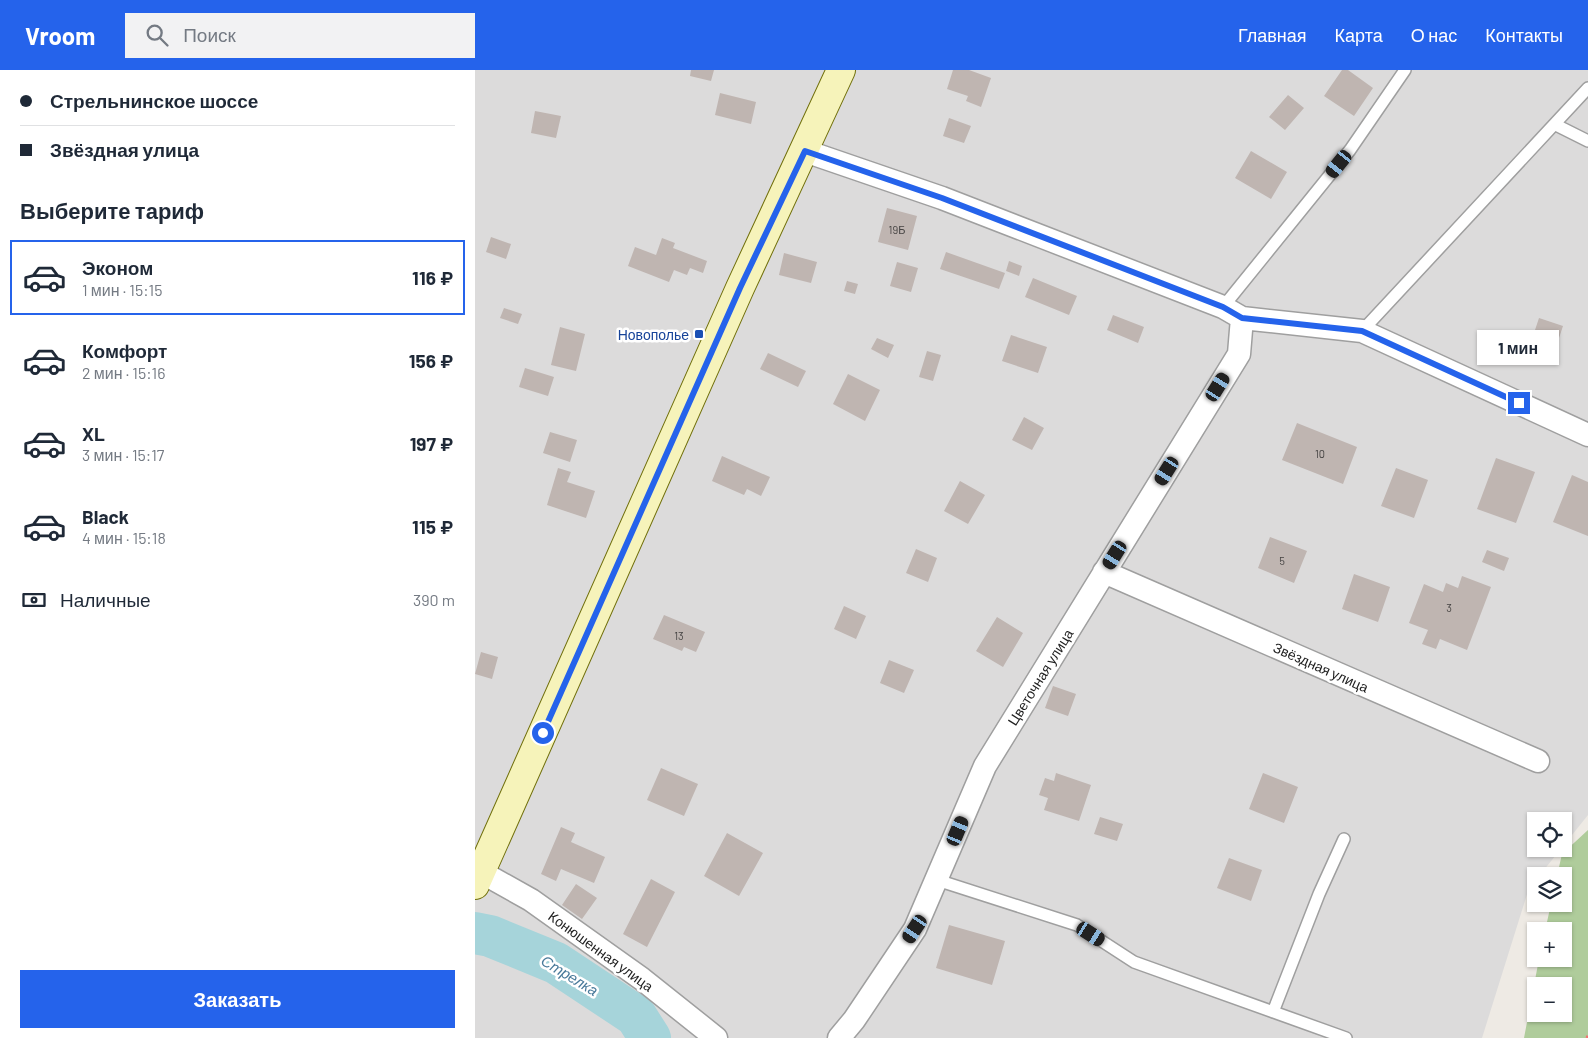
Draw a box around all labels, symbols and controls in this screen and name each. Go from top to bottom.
search box [125,13,475,58]
text: Vroom [25,21,95,50]
icon: search [143,21,171,49]
text: Поиск [183,23,236,46]
text: Главная [1238,24,1307,46]
text: Карта [1335,24,1383,46]
text: О нас [1411,24,1457,46]
text: Контакты [1485,24,1563,46]
text: Стрельнинское шоссе [50,89,258,112]
text: Звёздная улица [50,138,199,161]
car [1323,148,1354,180]
text: Выберите тариф [20,197,204,223]
house number: 19Б [889,223,905,236]
icon: car [22,255,67,300]
text: Эконом [82,256,153,279]
text: 116 ₽ [412,266,453,289]
text: 1 мин · 15:15 [82,280,162,299]
place label: Новополье [618,326,689,343]
marker: Новополье [693,328,705,340]
callout: 1 мин [1478,330,1560,366]
icon: car [22,338,67,383]
text: 1 мин [1498,338,1538,357]
text: Комфорт [82,339,167,362]
text: 156 ₽ [409,349,453,372]
text: 2 мин · 15:16 [82,363,165,382]
car [1203,370,1232,404]
route end [1508,392,1530,414]
icon: car [22,421,67,466]
text: XL [82,422,105,445]
text: 197 ₽ [410,432,453,455]
text: 3 мин · 15:17 [82,445,164,464]
house number: 10 [1315,447,1325,460]
car [1152,454,1181,488]
icon: car [22,504,67,549]
text: Black [82,505,129,528]
text: 115 ₽ [412,515,453,538]
text: 4 мин · 15:18 [82,528,166,547]
car [1100,538,1129,572]
house number: 5 [1279,554,1285,567]
icon: cash [20,586,48,614]
text: Наличные [60,588,151,611]
text: 390 m [413,590,455,609]
house number: 3 [1446,601,1452,614]
street label: Цветочная улица [1004,626,1077,728]
house number: 13 [674,629,684,642]
street label: Звёздная улица [1271,638,1371,696]
route start [532,722,554,744]
map controls [1527,812,1572,1022]
button: locate [1527,812,1572,857]
car [945,814,970,848]
button: layers [1527,867,1572,912]
street label: Конюшенная улица [545,907,657,995]
car [900,912,929,946]
car [1074,920,1107,948]
button: + [1527,922,1572,967]
water label: Стрелка [538,951,602,999]
button: Заказать [20,970,455,1028]
button: − [1527,977,1572,1022]

